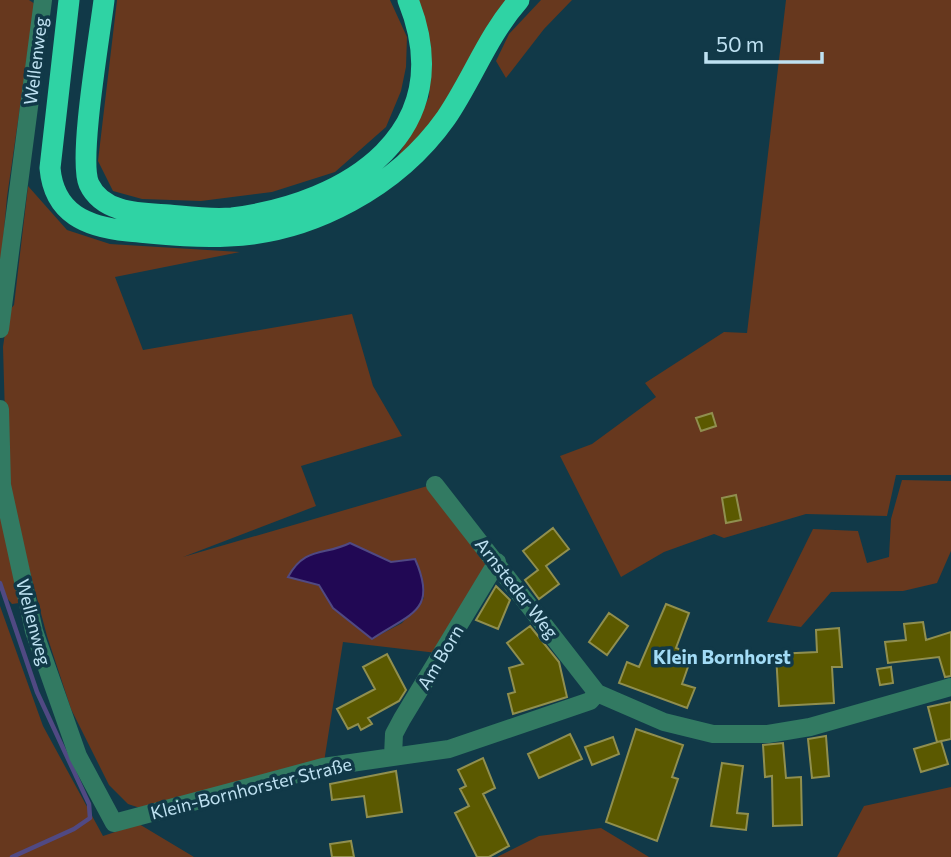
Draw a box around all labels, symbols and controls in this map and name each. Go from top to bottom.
street label: Wellenweg [19,15,51,106]
scale bar [706,21,822,65]
text: 50 m [716,31,764,56]
street label: Arnsteder Weg [471,533,563,643]
street label: Wellenweg [12,576,56,668]
street label: Am Born [412,621,468,693]
district label: Klein Bornhorst [653,645,791,668]
street label: Klein-Bornhorster Straße [148,752,354,824]

